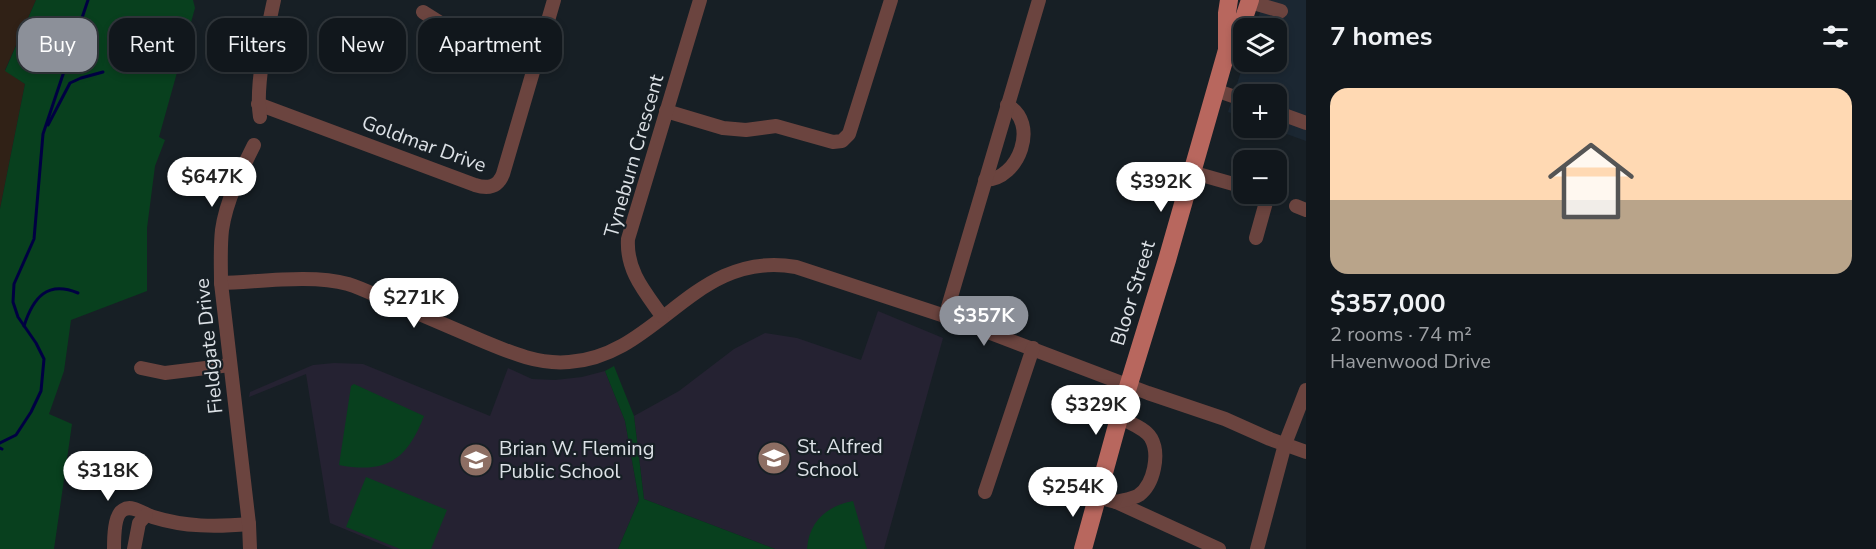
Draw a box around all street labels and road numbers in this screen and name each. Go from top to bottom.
street label: Tyneburn Crescent [598,70,670,241]
street label: Goldmar Drive [358,109,490,179]
street label: Bloor Street [1104,236,1162,349]
street label: Fieldgate Drive [188,277,230,415]

